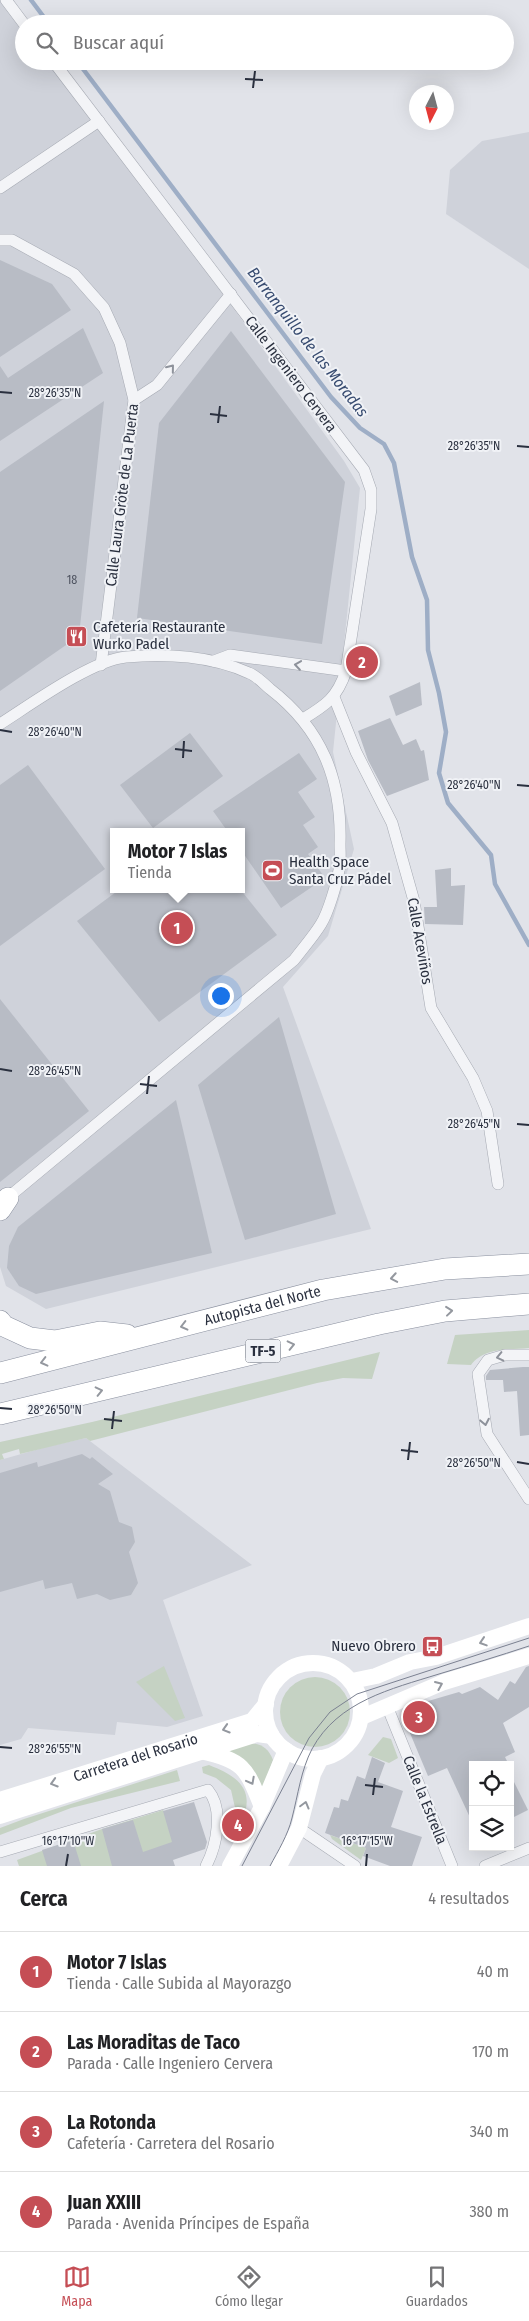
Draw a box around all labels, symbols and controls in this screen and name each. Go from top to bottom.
search box [15,15,514,70]
icon: search [33,29,61,57]
text: Buscar aquí [73,31,164,54]
north arrow [409,85,454,130]
water label: Barranquillo de las Moradas [244,263,372,421]
street label: Calle Ingeniero Cervera [241,312,341,436]
one-way arrow [165,365,173,374]
text: 28°26'35"N [29,386,81,400]
street label: Calle Laura Gröte de La Puerta [102,402,142,588]
text: 28°26'35"N [448,439,500,453]
house number: 18 [67,573,77,587]
place label: Cafetería Restaurante Wurko Padel [93,618,226,653]
restaurant icon: Cafetería Restaurante Wurko Padel [65,624,89,648]
pin: 2 [346,643,378,681]
one-way arrow [293,660,302,670]
text: 28°26'40"N [28,725,82,739]
text: 28°26'40"N [447,778,501,792]
popup [110,828,245,893]
text: Motor 7 Islas [128,840,227,863]
place label: Health Space Santa Cruz Pádel [289,853,391,888]
sports icon: Health Space Santa Cruz Pádel [261,859,285,883]
text: Tienda [128,863,172,882]
street label: Calle Aceviños [404,896,436,986]
pin: 1 [161,909,193,947]
your location [208,983,234,1009]
text: 28°26'45"N [29,1064,81,1078]
text: 28°26'45"N [448,1117,500,1131]
one-way arrow [389,1272,398,1282]
street label: Autopista del Norte [202,1282,323,1329]
one-way arrow [446,1306,454,1317]
one-way arrow [180,1320,189,1331]
road number: TF-5 [246,1340,280,1362]
one-way arrow [286,1340,295,1351]
one-way arrow [495,1351,504,1362]
one-way arrow [39,1356,48,1367]
one-way arrow [94,1386,103,1397]
text: 28°26'50"N [28,1403,82,1417]
one-way arrow [479,1418,490,1427]
text: 28°26'50"N [447,1456,501,1470]
bus stop icon: Nuevo Obrero [420,1634,444,1658]
one-way arrow [479,1636,487,1646]
place label: Nuevo Obrero [331,1637,416,1655]
one-way arrow [434,1680,443,1691]
pin: 3 [403,1698,435,1736]
one-way arrow [222,1723,231,1733]
street label: Carretera del Rosario [71,1730,200,1785]
text: 28°26'55"N [29,1742,81,1756]
street label: Calle la Estrella [399,1753,451,1847]
map controls [469,1761,514,1851]
button: locate [469,1761,514,1806]
one-way arrow [245,1776,255,1785]
one-way arrow [51,1777,59,1787]
one-way arrow [299,1801,310,1810]
pin: 4 [222,1806,254,1844]
button: layers [469,1806,514,1851]
text: 16°17'10"W [42,1834,94,1848]
text: 16°17'15"W [341,1834,393,1848]
text: Cerca [20,1886,68,1912]
text: 4 resultados [428,1889,509,1908]
text: Motor 7 Islas [67,1951,166,1974]
text: 1 [33,1962,39,1981]
text: 40 m [477,1962,509,1981]
text: Tienda · Calle Subida al Mayorazgo [67,1974,292,1993]
text: Las Moraditas de Taco [67,2031,240,2054]
text: 2 [32,2042,40,2061]
text: 170 m [472,2042,509,2061]
text: Parada · Calle Ingeniero Cervera [67,2054,273,2073]
text: La Rotonda [67,2111,156,2134]
text: 3 [32,2122,40,2141]
text: 340 m [470,2122,509,2141]
text: Cafetería · Carretera del Rosario [67,2134,275,2153]
text: Juan XXIII [67,2191,141,2214]
text: 4 [32,2202,40,2221]
text: 380 m [469,2202,509,2221]
text: Parada · Avenida Príncipes de España [67,2214,310,2233]
tab: Mapa [61,2263,92,2310]
tab: Cómo llegar [215,2263,283,2310]
tab: Guardados [406,2263,468,2310]

